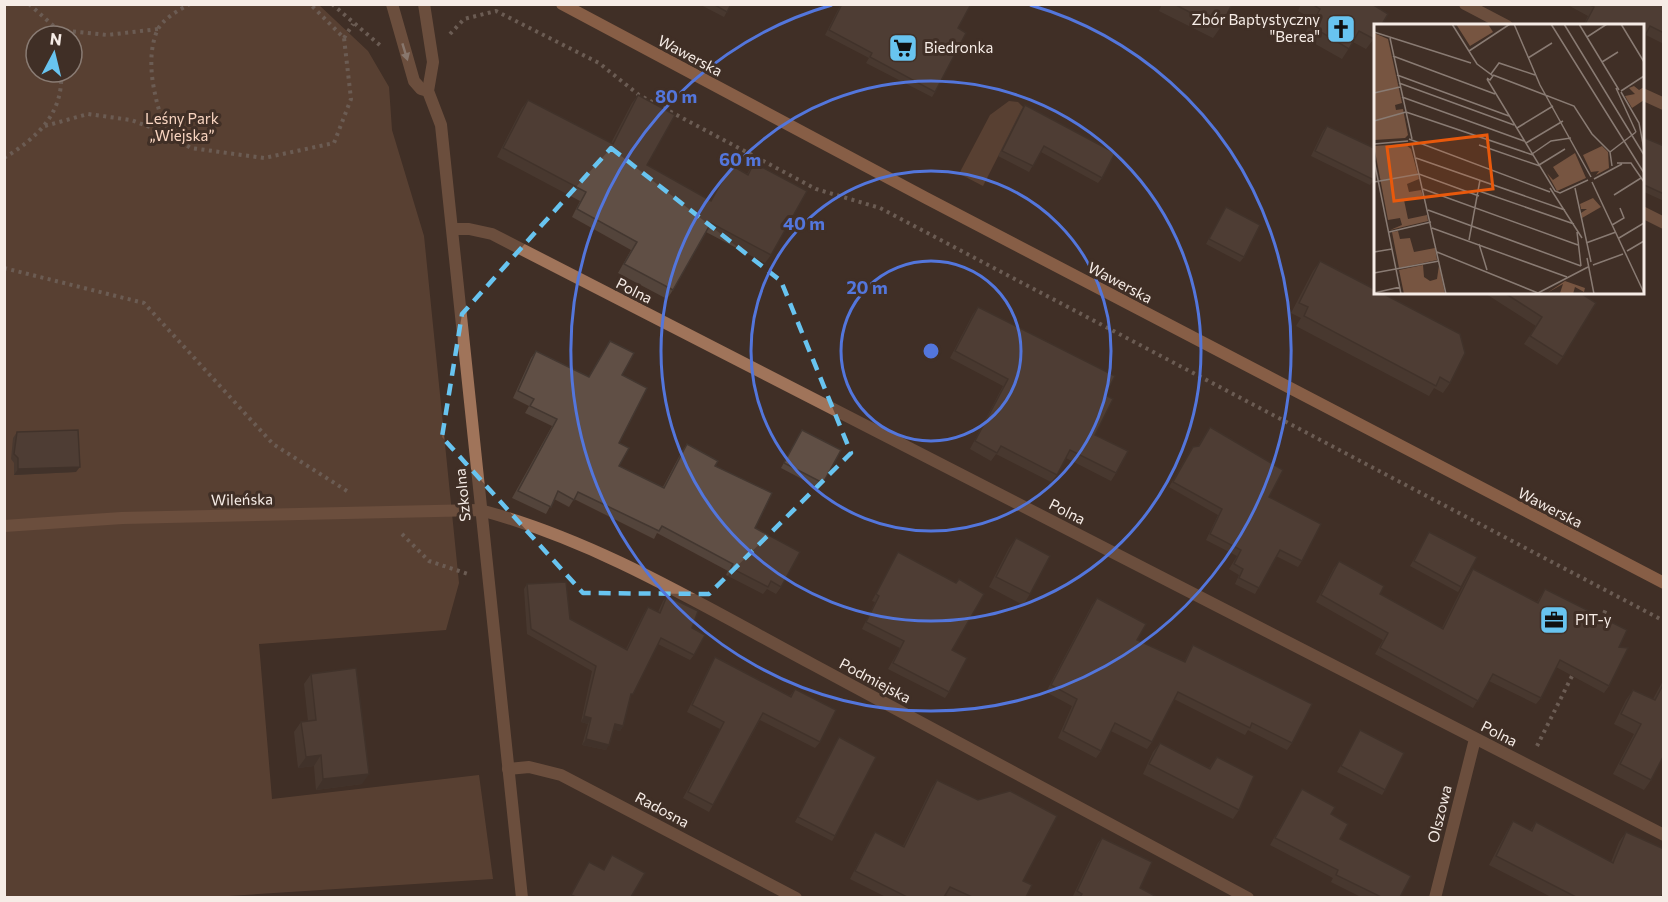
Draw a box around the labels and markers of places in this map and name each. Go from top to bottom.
place label: Zbór Baptystyczny "Berea" [1192,10,1320,45]
church icon: Zbór Baptystyczny "Berea" [1325,13,1357,45]
supermarket icon: Biedronka [887,32,919,64]
place label: Biedronka [924,38,993,56]
centre of rings [921,341,941,361]
office icon: PIT-y [1538,604,1570,636]
place label: PIT-y [1575,610,1612,628]

